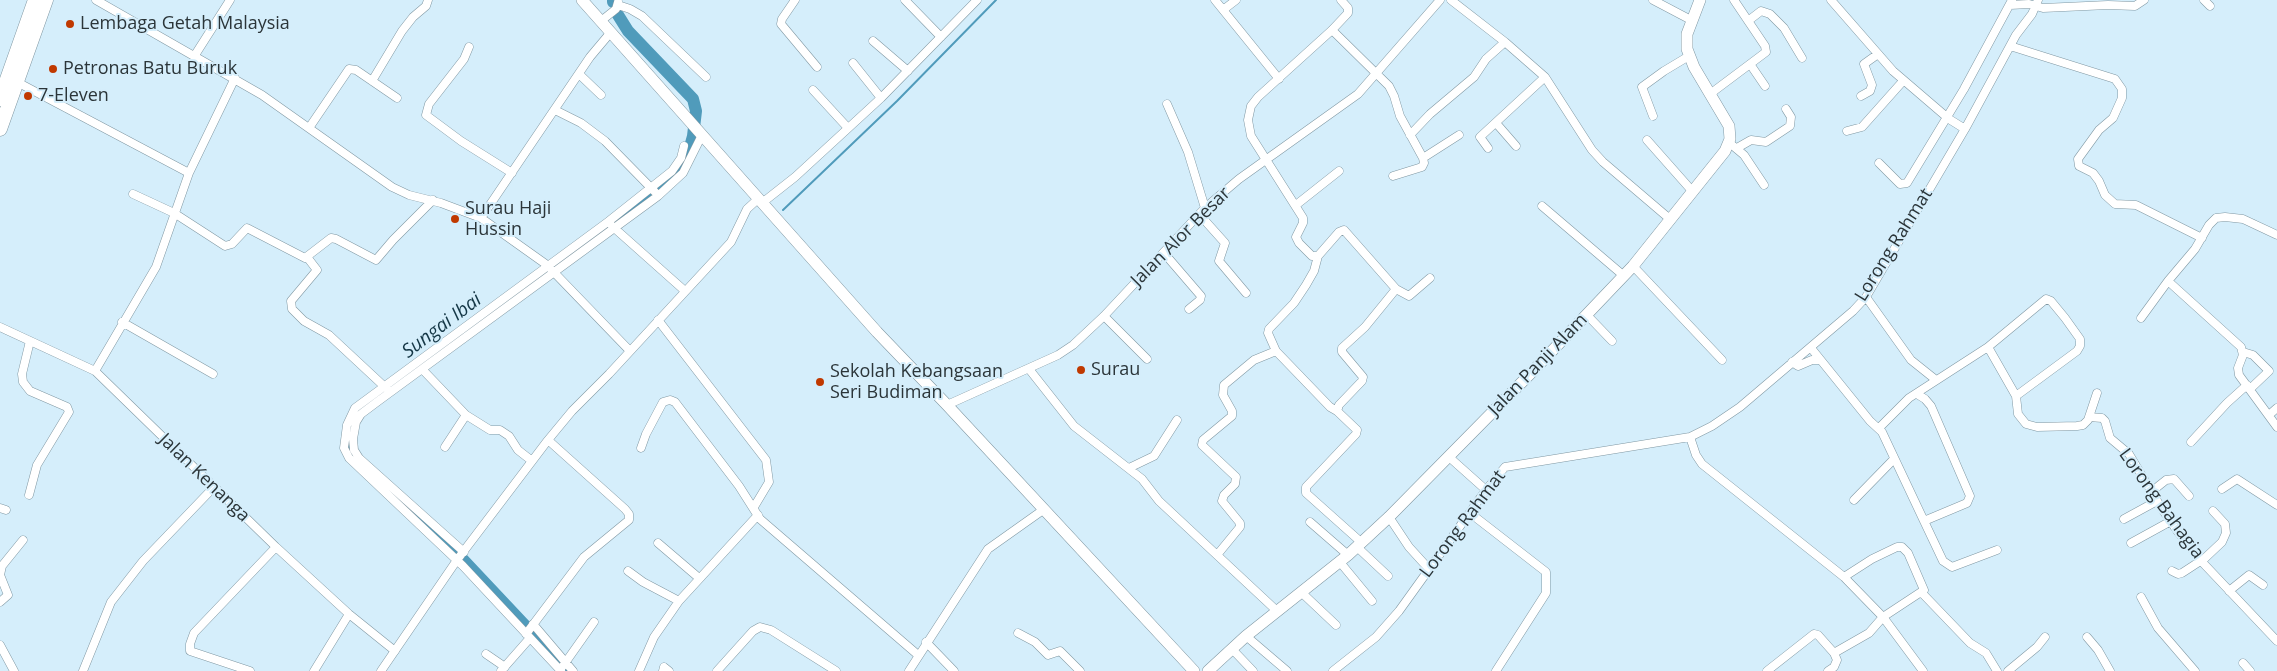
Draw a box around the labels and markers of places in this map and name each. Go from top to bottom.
place label: Lembaga Getah Malaysia [80,13,290,35]
marker: Lembaga Getah Malaysia [64,18,76,30]
place label: Petronas Batu Buruk [63,58,237,80]
marker: Petronas Batu Buruk [47,63,59,75]
place label: 7-Eleven [38,85,109,107]
marker: 7-Eleven [22,90,34,102]
place label: Surau Haji Hussin [465,198,551,240]
marker: Surau Haji Hussin [449,213,461,225]
place label: Surau [1091,359,1140,381]
place label: Sekolah Kebangsaan Seri Budiman [830,361,1003,404]
marker: Surau [1075,364,1087,376]
marker: Sekolah Kebangsaan Seri Budiman [814,376,826,388]

